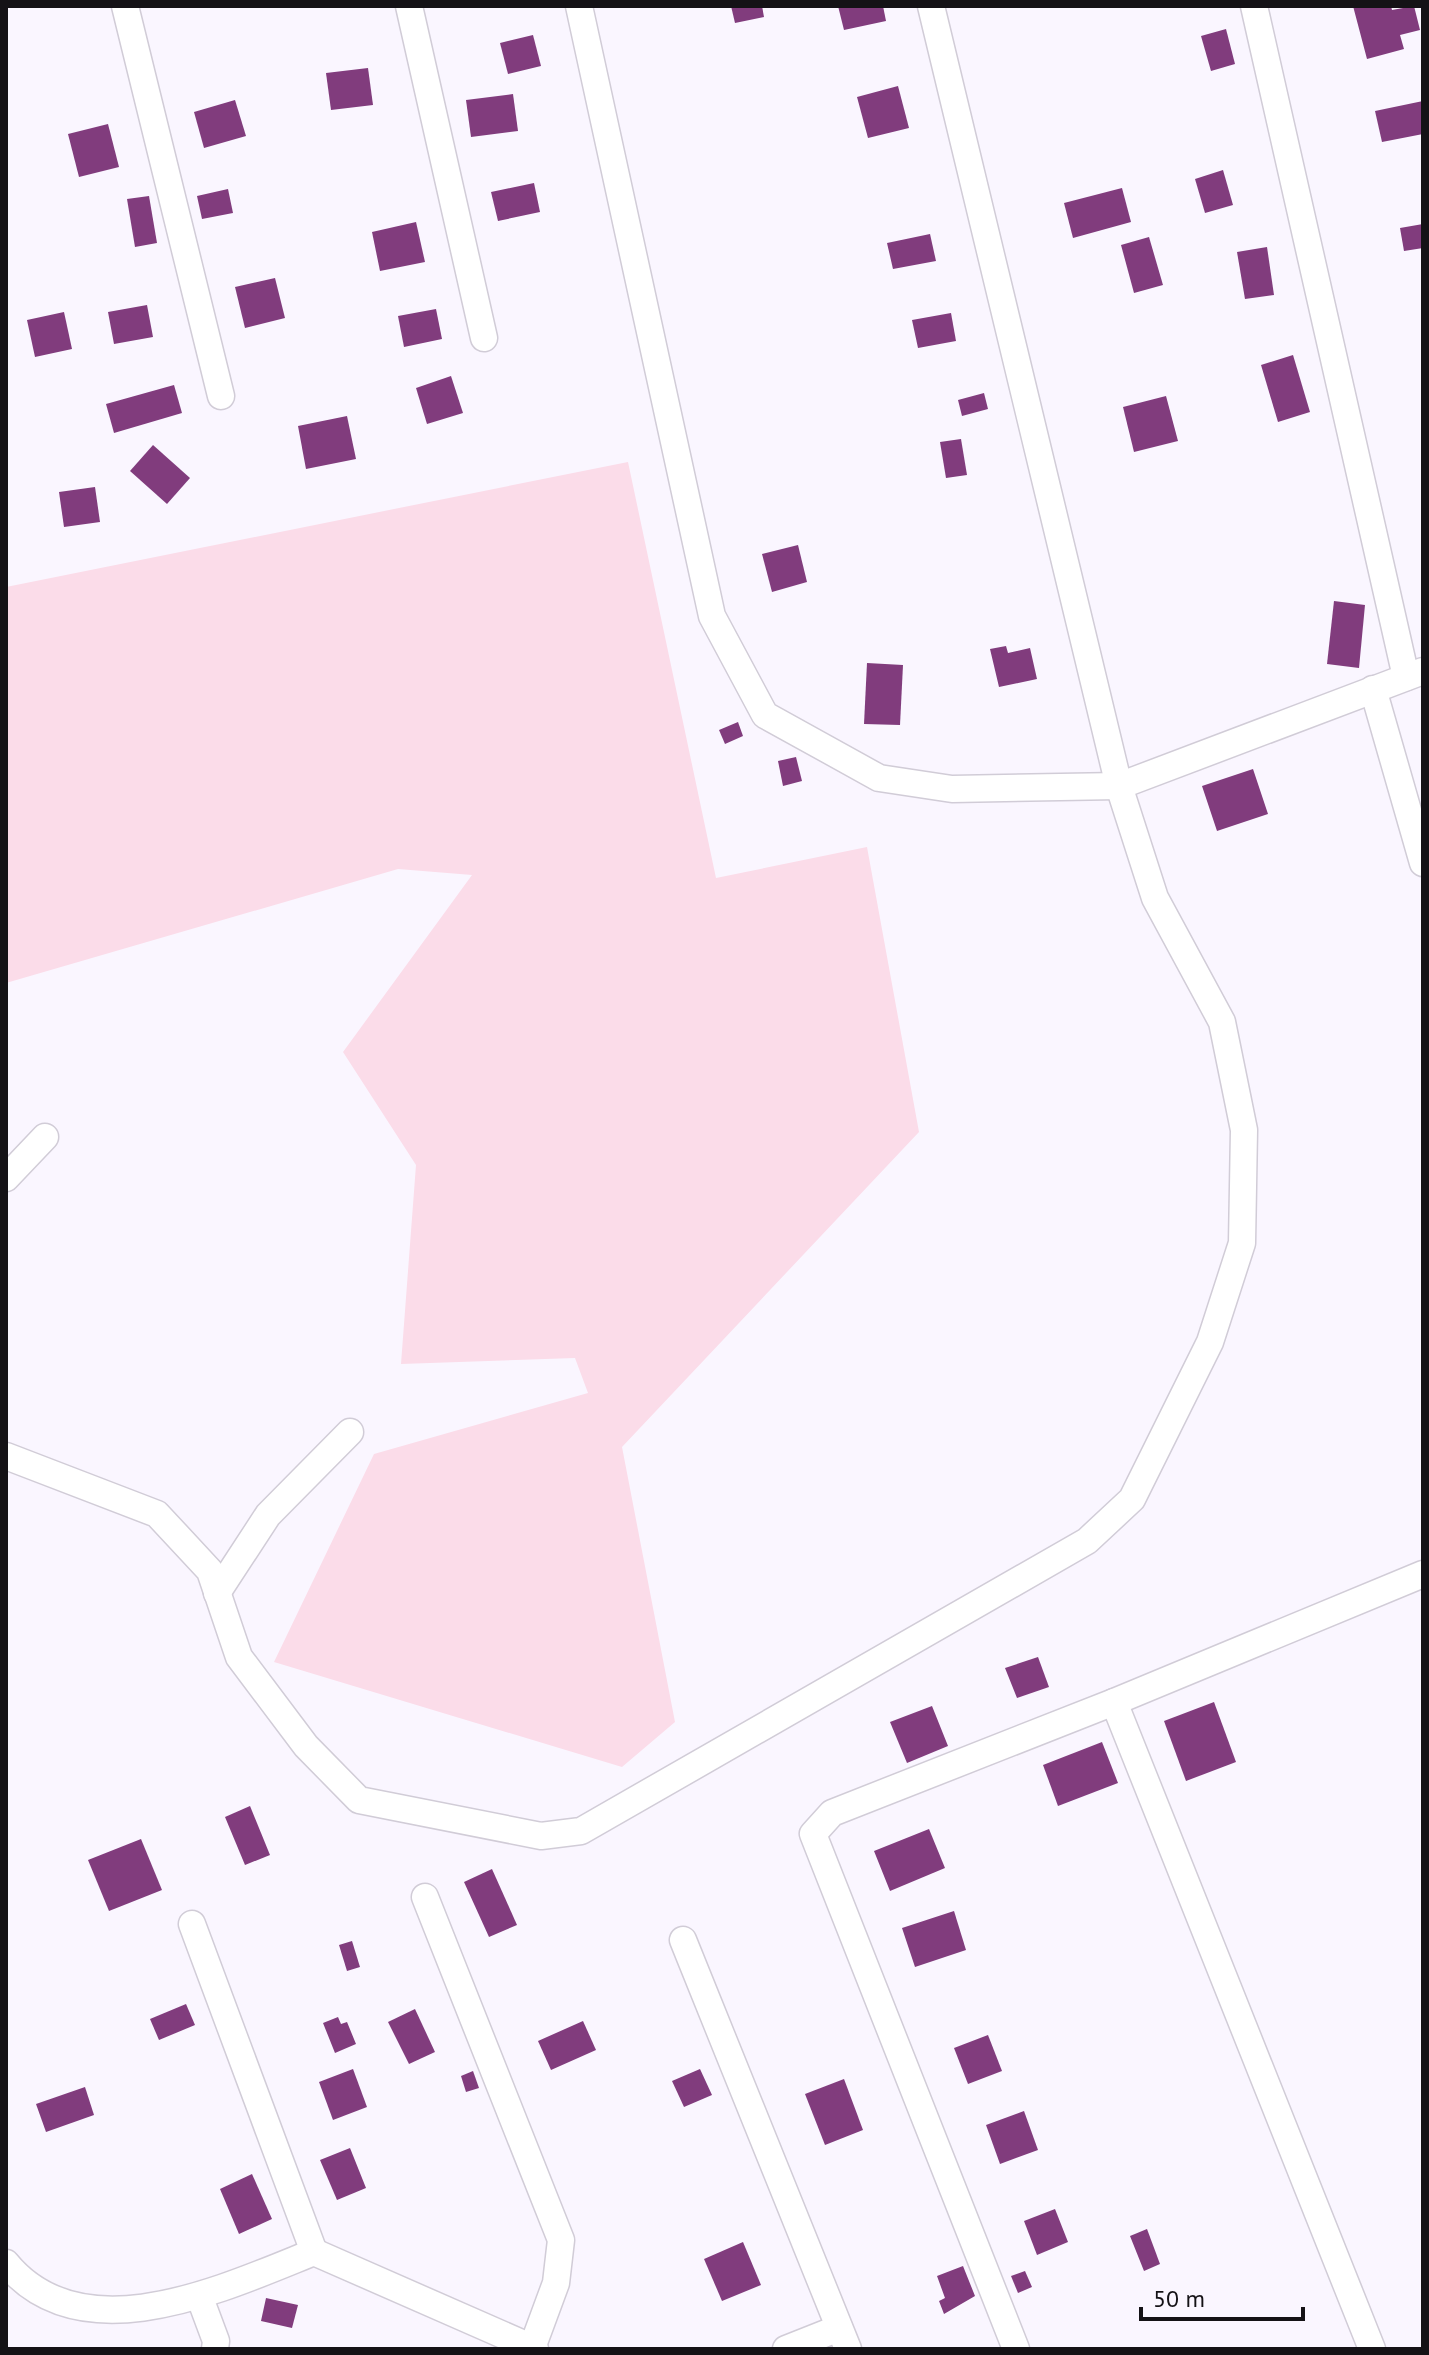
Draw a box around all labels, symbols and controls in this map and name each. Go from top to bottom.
scale bar [1141,2271,1303,2321]
text: 50 m [1153,2283,1205,2314]

